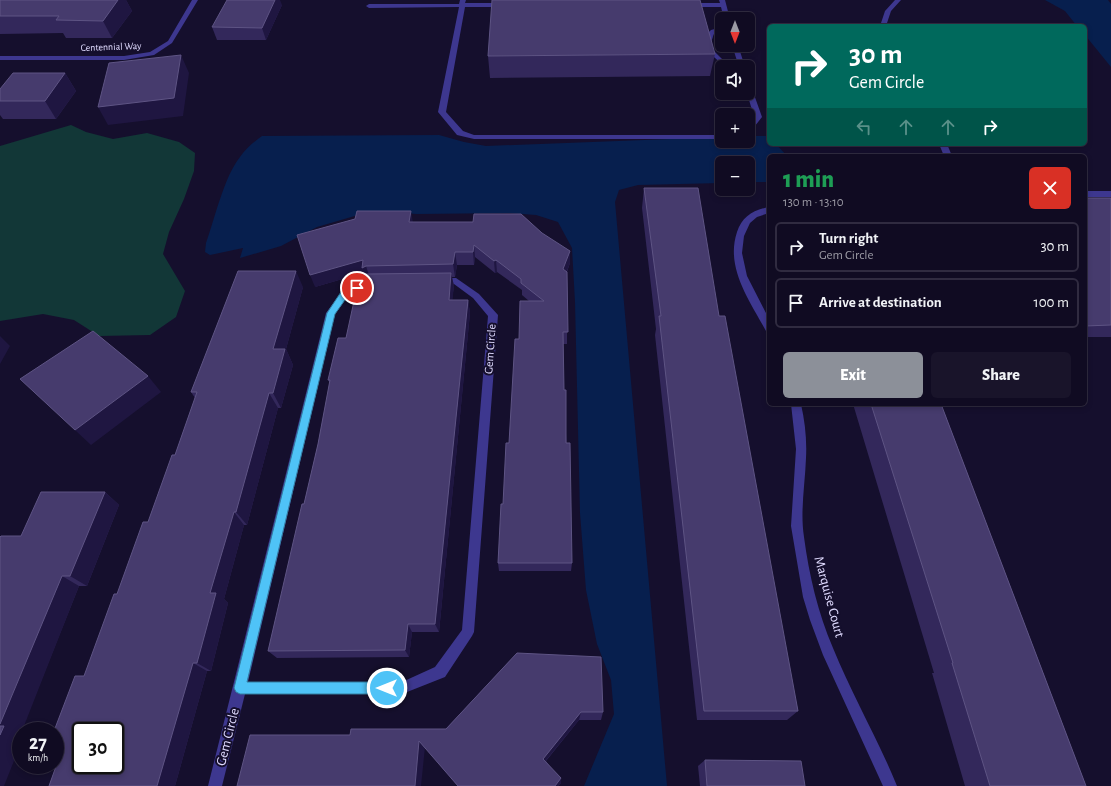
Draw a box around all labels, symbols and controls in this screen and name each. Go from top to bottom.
north arrow [715,12,755,52]
map controls [715,12,755,196]
icon: right [783,40,835,92]
street label: Centennial Way [80,41,142,53]
text: 30 m [849,41,902,69]
button: sound [715,60,755,100]
text: Gem Circle [849,74,924,92]
button: + [715,108,755,148]
icon: left [853,116,875,138]
icon: ahead [895,116,917,138]
icon: ahead [937,116,959,138]
icon: right [979,116,1001,138]
button: − [715,156,755,196]
button: close [1029,167,1071,209]
text: 1 min [783,168,834,192]
text: 130 m · 13:10 [783,196,844,209]
text: Turn right [819,231,878,246]
icon: right [785,236,807,258]
text: 30 m [1040,239,1069,254]
text: Gem Circle [819,249,873,262]
pin [340,271,374,305]
icon: arrive [346,277,368,299]
icon: arrive [785,292,807,314]
text: Arrive at destination [819,295,942,310]
text: 100 m [1034,295,1069,310]
street label: Gem Circle [482,324,498,374]
button: Exit [783,352,923,398]
button: Share [931,352,1071,398]
street label: Marquise Court [811,555,847,640]
position arrow [366,667,408,709]
street label: Gem Circle [214,707,242,767]
speed limit sign: 30 [72,722,124,774]
text: 27 [29,733,47,753]
text: km/h [28,753,48,763]

